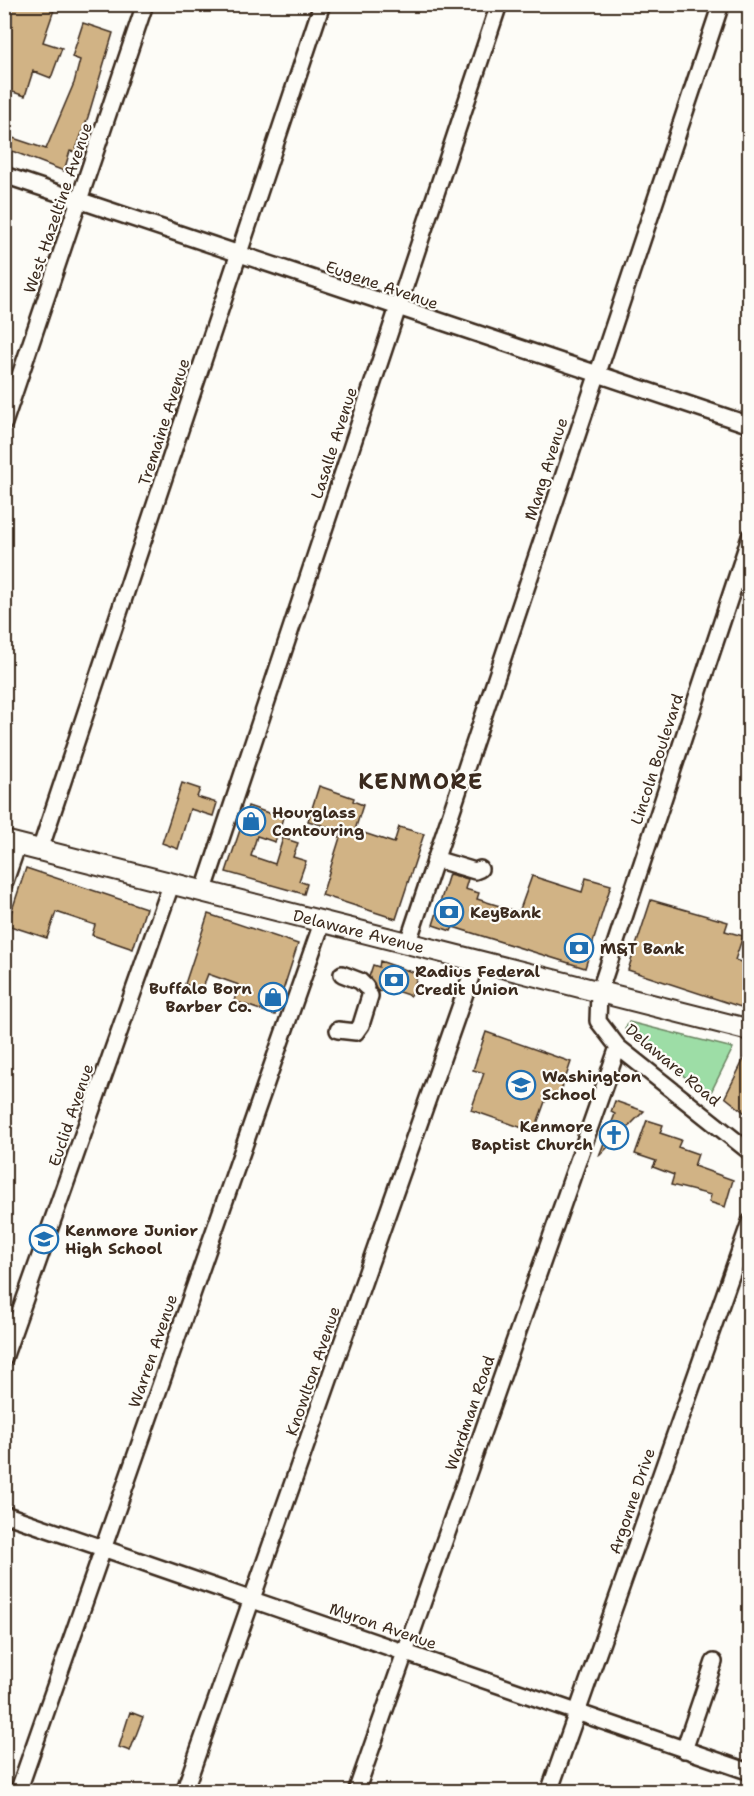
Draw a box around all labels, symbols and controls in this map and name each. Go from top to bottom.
street label: West Hazeltine Avenue [19,120,97,296]
street label: Eugene Avenue [323,256,441,314]
street label: Tremaine Avenue [134,356,194,488]
street label: Lasalle Avenue [306,384,362,502]
street label: Mang Avenue [520,415,572,523]
street label: Lincoln Boulevard [626,691,688,827]
district label: KENMORE [358,767,484,796]
place label: Hourglass Contouring [272,802,364,841]
shop icon: Hourglass Contouring [235,805,267,837]
bank icon: KeyBank [433,896,465,928]
place label: KeyBank [470,902,542,923]
street label: Delaware Avenue [291,904,427,958]
bank icon: M&T Bank [563,932,595,964]
place label: M&T Bank [600,938,685,959]
place label: Radius Federal Credit Union [415,961,541,1000]
bank icon: Radius Federal Credit Union [378,964,410,996]
place label: Buffalo Born Barber Co. [149,978,252,1017]
shop icon: Buffalo Born Barber Co. [257,981,289,1013]
street label: Delaware Road [621,1019,725,1111]
street label: Euclid Avenue [44,1061,98,1169]
place label: Washington School [542,1066,642,1105]
school or university icon: Washington School [505,1069,537,1101]
place label: Kenmore Baptist Church [471,1116,593,1155]
church icon: Kenmore Baptist Church [598,1119,630,1151]
place label: Kenmore Junior High School [65,1220,198,1259]
school or university icon: Kenmore Junior High School [28,1223,60,1255]
street label: Warren Avenue [124,1291,182,1411]
street label: Knowlton Avenue [281,1303,345,1439]
street label: Wardman Road [440,1353,500,1473]
street label: Argonne Drive [604,1445,660,1557]
street label: Myron Avenue [327,1598,439,1654]

